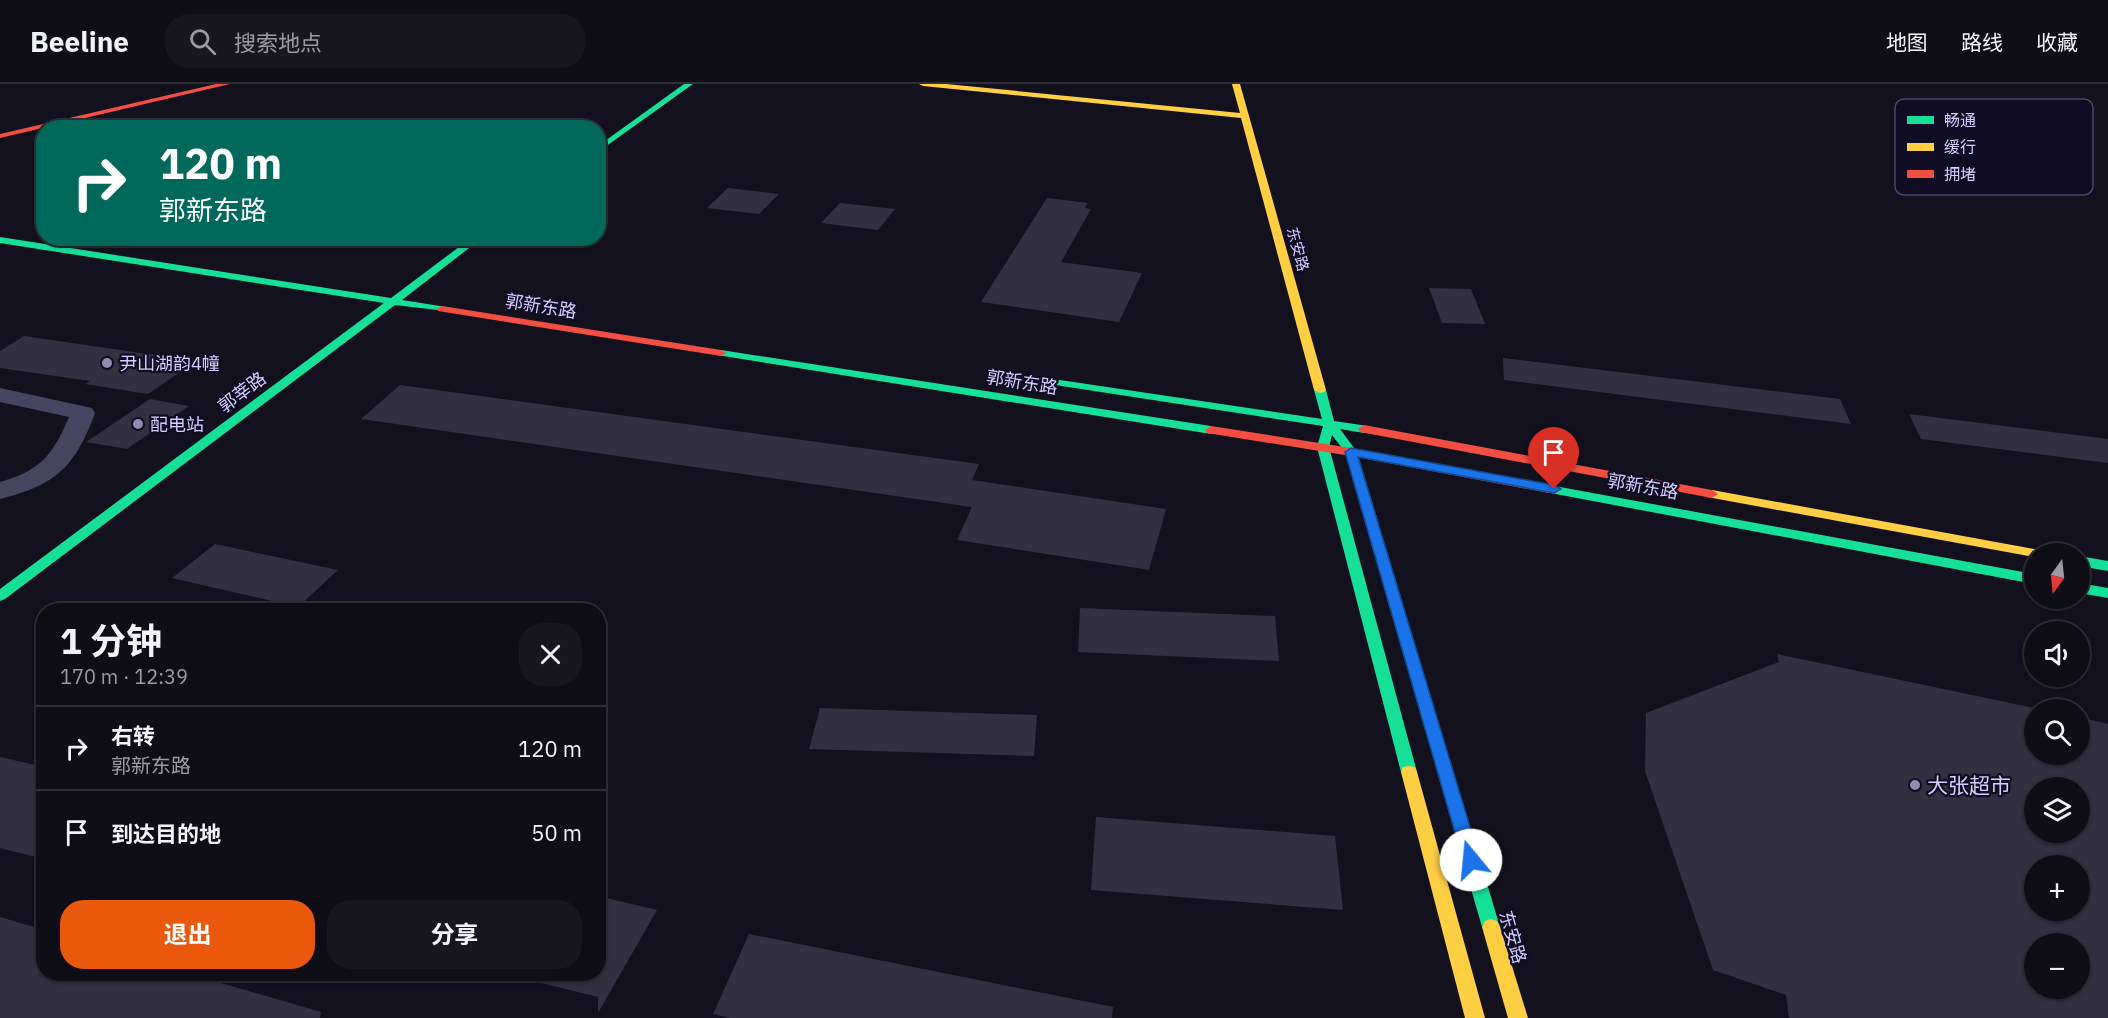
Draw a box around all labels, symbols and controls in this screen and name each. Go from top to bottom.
search box [165,14,585,68]
text: Beeline [30,23,129,60]
icon: search [186,25,219,58]
text: 搜索地点 [234,28,322,57]
text: 地图 [1886,28,1928,56]
text: 路线 [1961,28,2003,56]
text: 收藏 [2036,28,2078,56]
legend [1895,99,2093,195]
text: 畅通 [1944,110,1976,130]
text: 120 m [159,136,282,191]
text: 缓行 [1944,137,1976,157]
icon: right [60,144,138,222]
text: 拥堵 [1944,164,1976,184]
text: 郭新东路 [159,192,267,227]
street label: 东安路 [1283,225,1313,273]
street label: 郭新东路 [504,289,578,323]
place label: 尹山湖韵4幢 [119,352,220,375]
marker: 尹山湖韵4幢 [100,356,114,370]
street label: 郭新东路 [985,365,1059,399]
street label: 郭莘路 [214,367,270,417]
place label: 配电站 [150,413,204,436]
marker: 配电站 [131,417,145,431]
pin [1528,427,1579,489]
icon: arrive [1537,436,1570,469]
street label: 郭新东路 [1606,468,1680,504]
north arrow [2024,543,2090,609]
map controls [2024,543,2090,999]
text: 1 分钟 [60,617,162,664]
button: sound [2024,621,2090,687]
button: close [519,623,582,686]
text: 170 m · 12:39 [60,663,188,690]
button: search [2024,699,2090,765]
text: 右转 [111,721,155,750]
icon: right [60,732,93,765]
text: 120 m [518,734,582,763]
text: 郭新东路 [111,752,191,779]
place label: 大张超市 [1927,771,2011,799]
button: layers [2024,777,2090,843]
marker: 大张超市 [1908,778,1922,792]
icon: arrive [60,816,93,849]
text: 50 m [531,818,582,847]
text: 到达目的地 [111,819,221,848]
position arrow [1439,828,1503,892]
button: + [2024,855,2090,921]
button: 退出 [60,900,315,969]
button: 分享 [327,900,582,969]
street label: 东安路 [1495,908,1531,966]
button: − [2024,933,2090,999]

